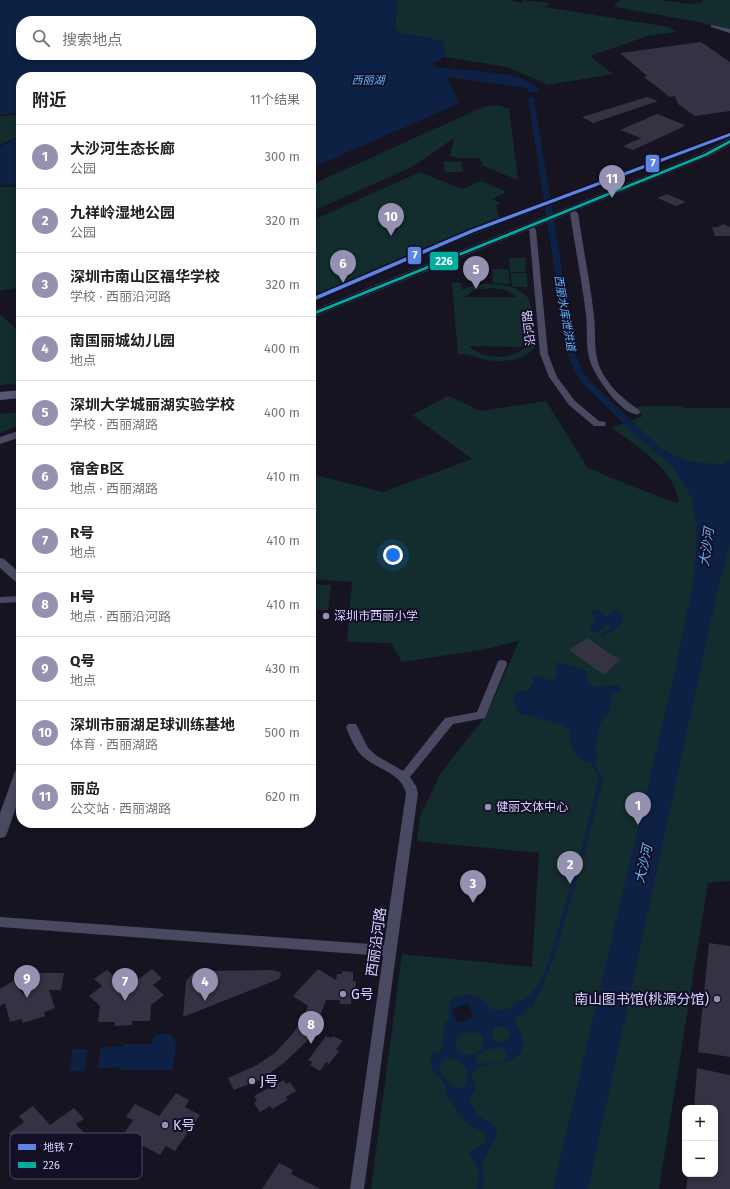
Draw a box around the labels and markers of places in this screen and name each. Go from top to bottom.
pin: 11 [599,165,625,198]
pin: 10 [378,203,404,236]
pin: 6 [330,250,356,283]
pin: 5 [463,256,489,289]
place label: 深圳市西丽小学 [334,609,418,623]
marker: 深圳市西丽小学 [321,611,331,621]
pin: 1 [625,792,651,825]
place label: 健丽文体中心 [496,800,568,814]
marker: 健丽文体中心 [483,802,493,812]
pin: 2 [557,851,583,884]
pin: 3 [460,870,486,903]
pin: 9 [14,965,40,998]
pin: 7 [112,968,138,1001]
pin: 4 [192,968,218,1001]
place label: G号 [351,986,374,1003]
marker: G号 [338,989,348,999]
place label: 南山图书馆(桃源分馆) [574,991,709,1008]
marker: 南山图书馆(桃源分馆) [712,994,722,1004]
pin: 8 [298,1011,324,1044]
place label: J号 [260,1073,278,1090]
marker: J号 [247,1076,257,1086]
place label: K号 [173,1117,195,1134]
marker: K号 [160,1120,170,1130]

